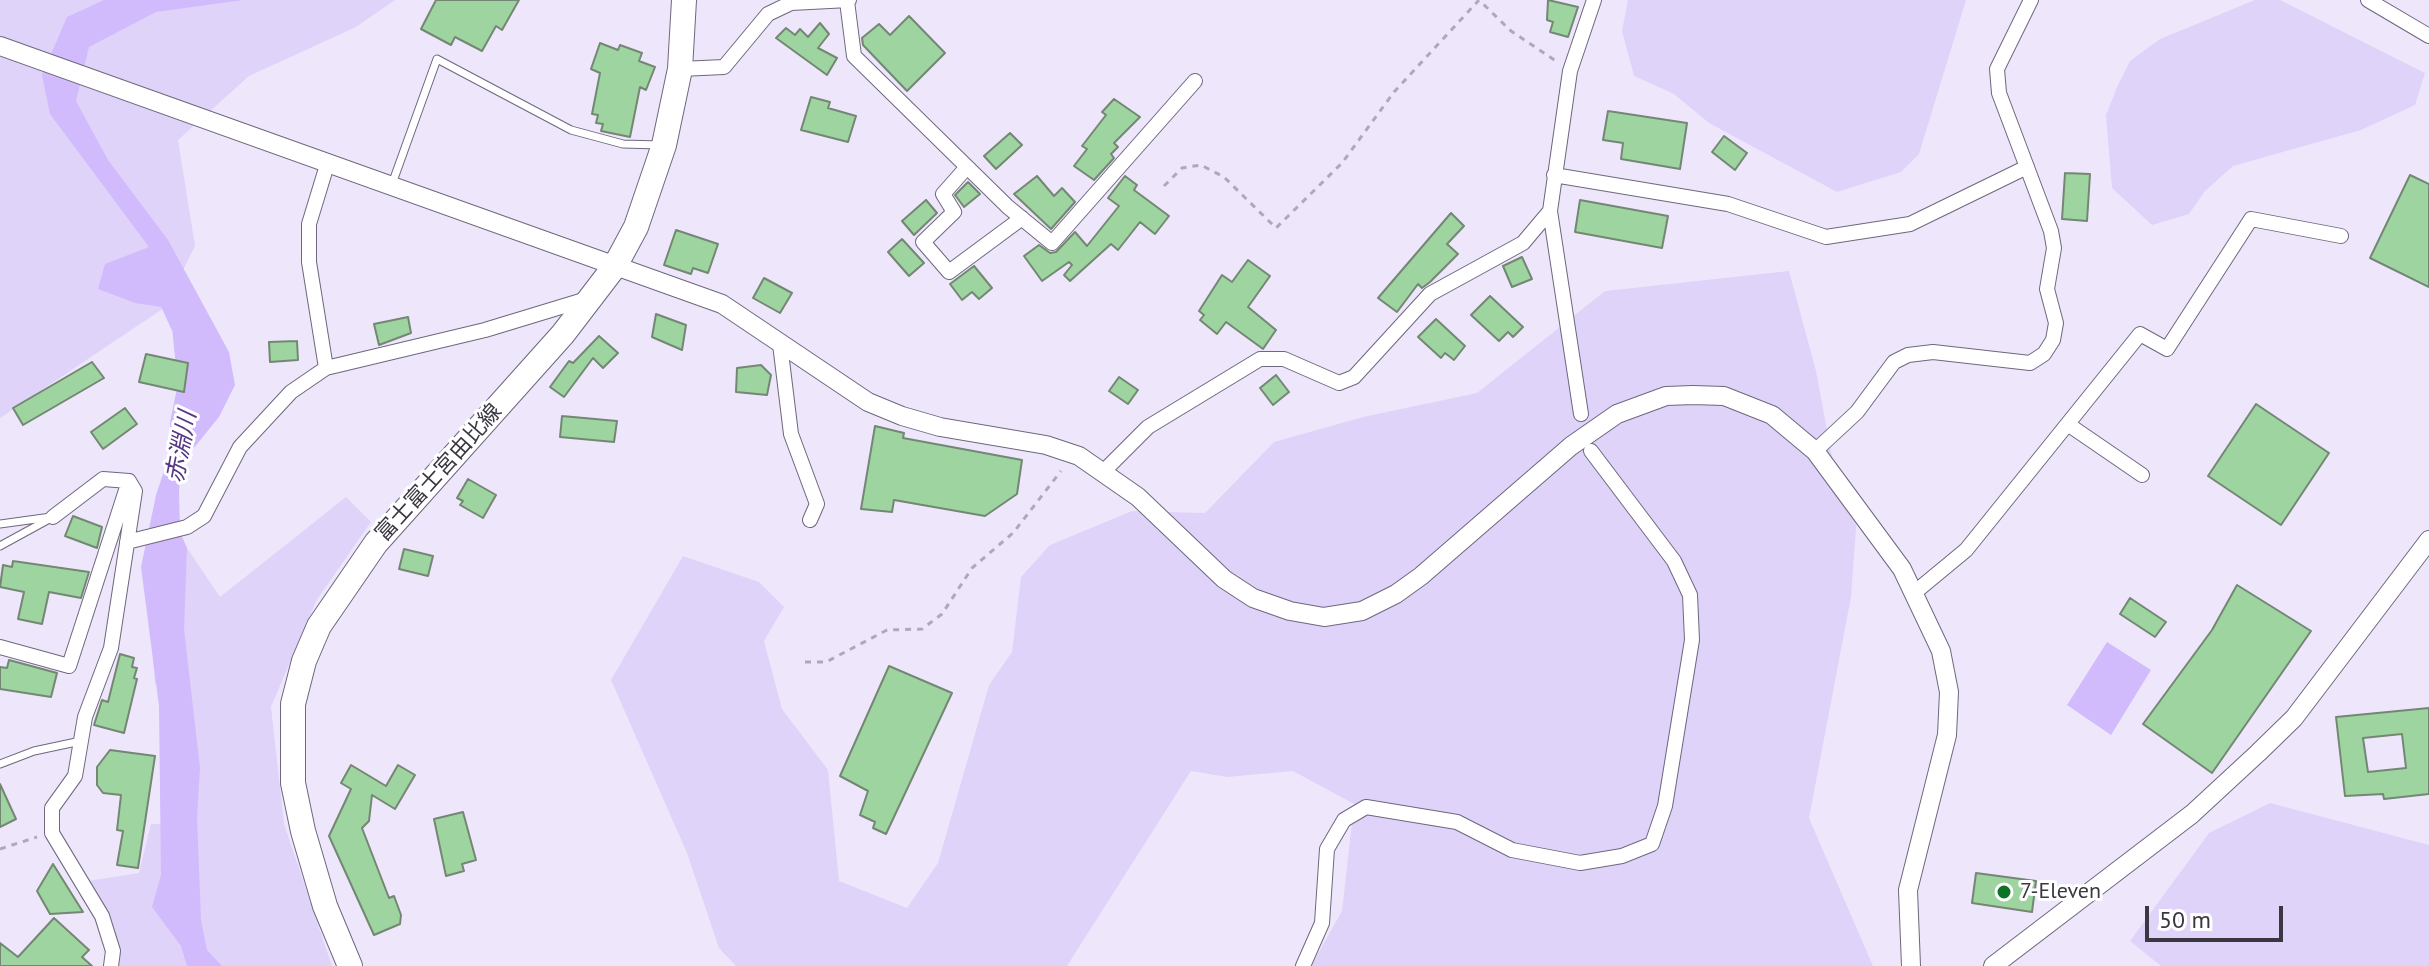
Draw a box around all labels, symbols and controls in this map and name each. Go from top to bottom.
street label: 富士富士宮由比線 [370,399,508,547]
water label: 赤淵川 [161,409,203,485]
place label: 7-Eleven [2020,879,2101,905]
marker: 7-Eleven [1995,883,2013,901]
scale bar [2149,890,2287,940]
text: 50 m [2159,904,2211,935]

